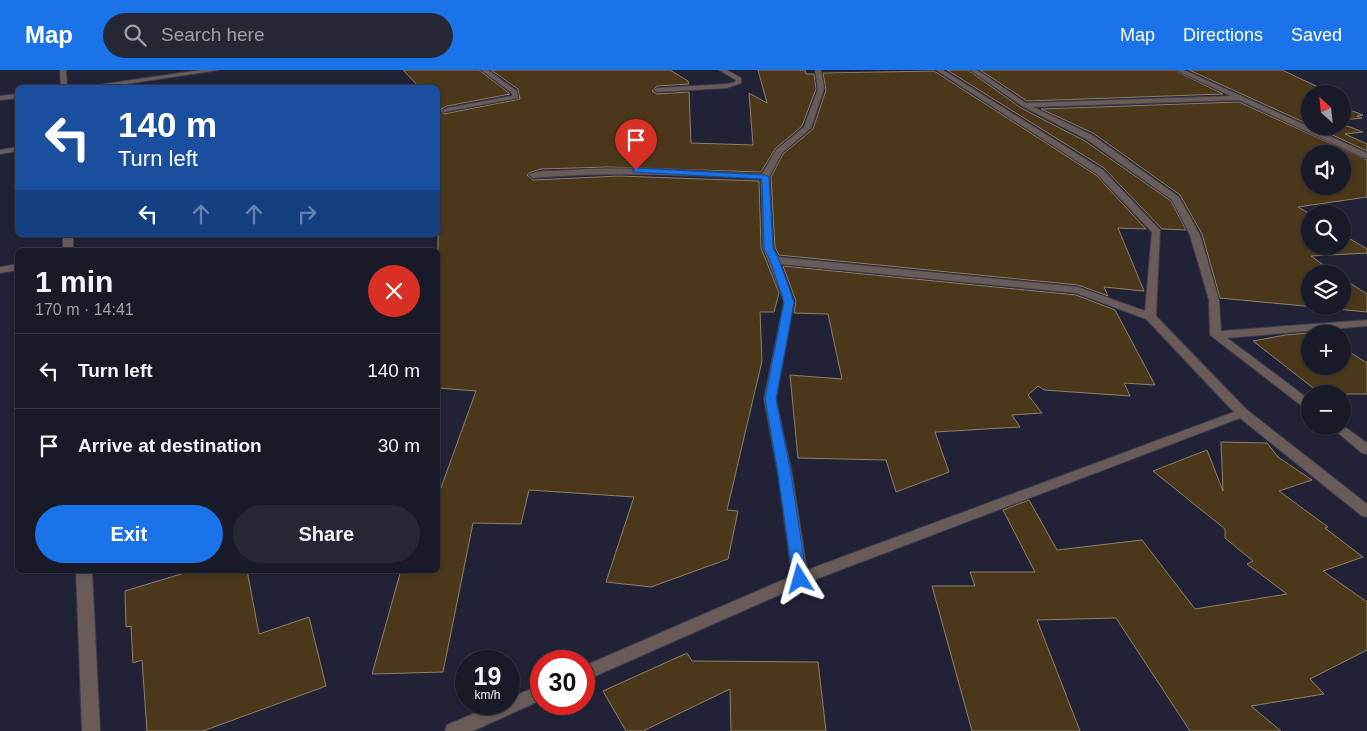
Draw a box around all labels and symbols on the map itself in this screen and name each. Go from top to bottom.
north arrow [1301,85,1351,135]
pin [615,119,657,170]
position arrow [773,552,825,604]
speed limit sign: 30 [530,650,595,715]

